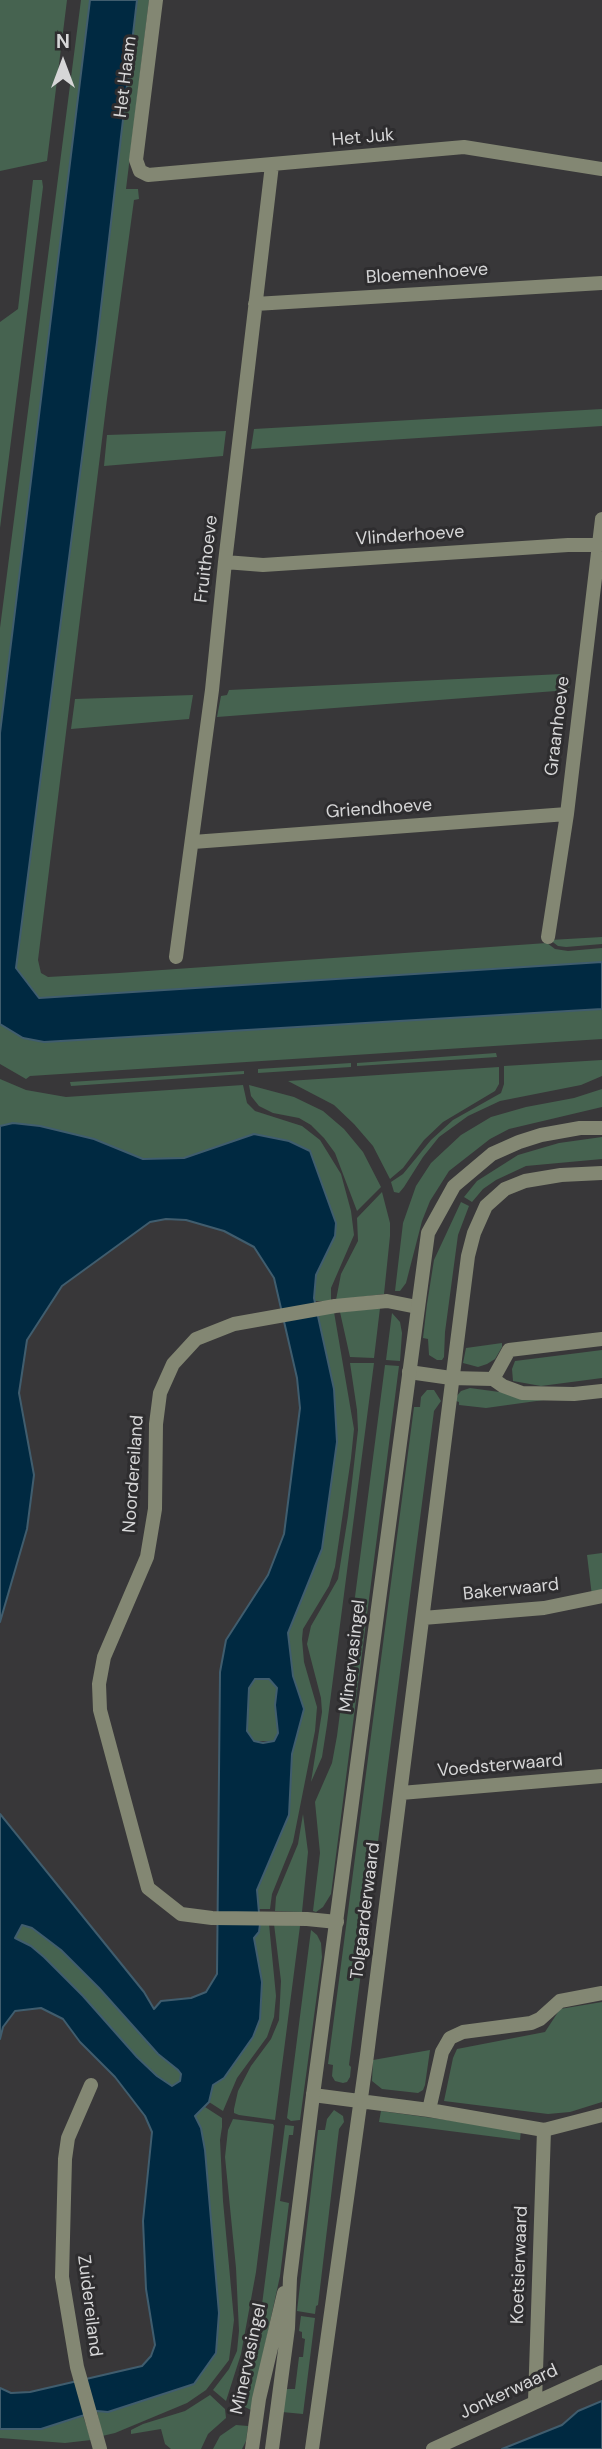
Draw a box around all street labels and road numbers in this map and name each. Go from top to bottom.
street label: Het Haam [110,35,142,119]
street label: Het Juk [331,125,395,151]
street label: Bloemenhoeve [365,259,489,289]
street label: Fruithoeve [191,514,223,604]
street label: Vlinderhoeve [355,521,465,551]
street label: Graanhoeve [541,675,575,777]
street label: Griendhoeve [325,795,433,823]
street label: Noordereiland [119,1414,149,1534]
street label: Bakerwaard [462,1574,560,1606]
street label: Minervasingel [335,1599,371,1713]
street label: Voedsterwaard [436,1750,564,1782]
street label: Tolgaarderwaard [347,1841,385,1981]
street label: Koetsierwaard [507,2205,533,2325]
street label: Zuidereiland [72,2254,106,2358]
street label: Minervasingel [227,2301,271,2417]
street label: Jonkerwaard [456,2360,562,2424]

